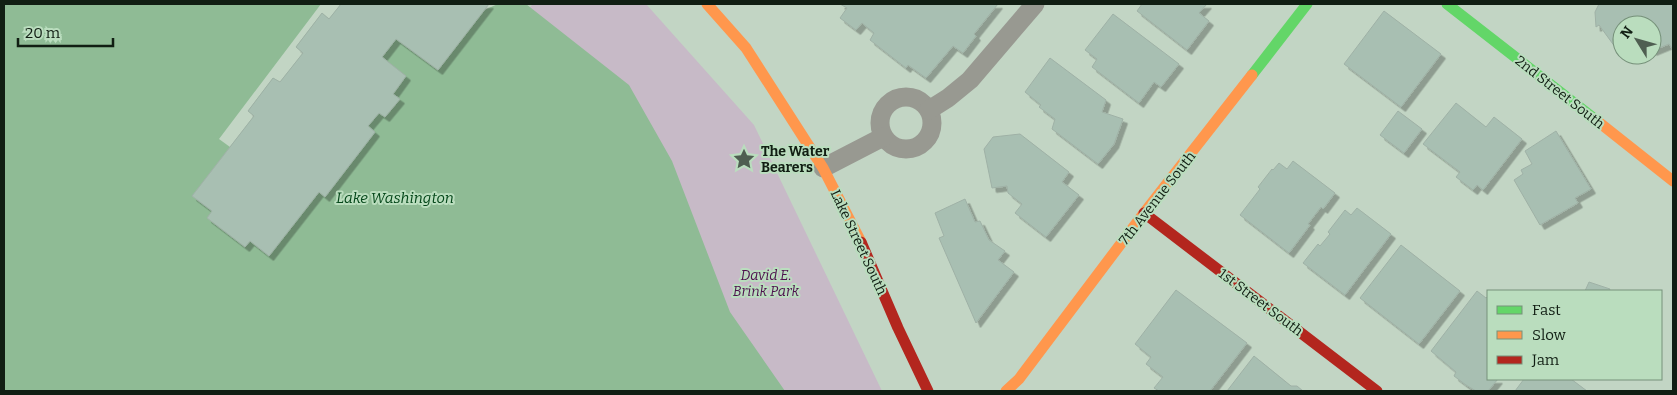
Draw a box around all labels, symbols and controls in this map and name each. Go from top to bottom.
scale bar [18,15,112,47]
north arrow [1612,15,1662,65]
text: N [1617,23,1637,42]
text: 20 m [25,24,61,42]
street label: 2nd Street South [1512,52,1608,133]
place label: The Water Bearers [761,143,830,176]
place icon: The Water Bearers [731,146,757,172]
street label: 7th Avenue South [1116,148,1199,248]
street label: Lake Street South [827,187,890,298]
water label: Lake Washington [336,189,454,207]
street label: 1st Street South [1215,265,1306,340]
park label: David E. Brink Park [733,267,800,300]
legend [1487,290,1662,380]
text: Fast [1532,301,1561,319]
text: Slow [1532,326,1567,344]
text: Jam [1531,351,1560,369]

